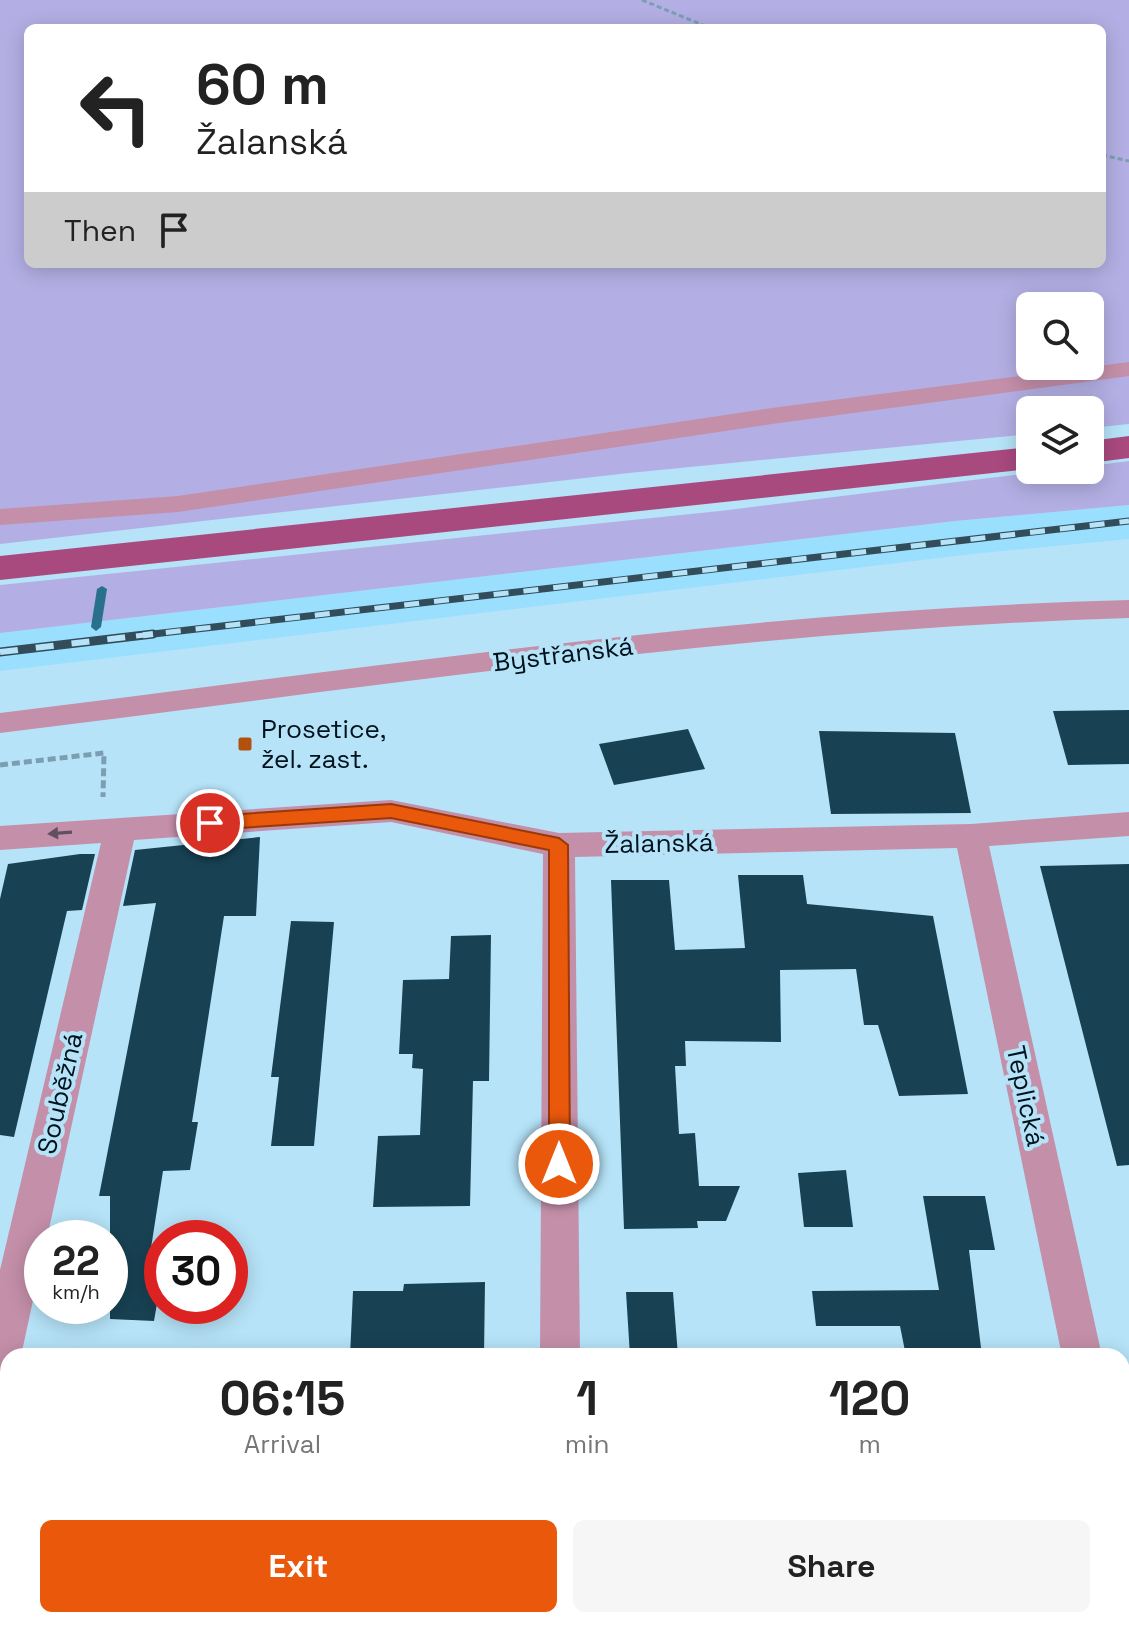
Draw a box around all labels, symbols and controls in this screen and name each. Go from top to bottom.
text: 60 m [196,49,329,120]
icon: left [64,56,168,160]
text: Žalanská [196,119,348,165]
icon: arrive [152,208,196,252]
text: Then [64,211,136,250]
map controls [1016,292,1104,484]
button: search [1016,292,1104,380]
button: layers [1016,396,1104,484]
street label: Bystřanská [491,629,635,679]
place label: Prosetice, žel. zast. [261,712,386,776]
marker: Prosetice, žel. zast. [236,735,254,753]
pin [176,789,244,857]
icon: arrive [188,801,232,845]
street label: Žalanská [604,825,714,861]
one-way arrow [47,827,72,840]
street label: Souběžná [29,1029,91,1157]
street label: Teplická [999,1043,1053,1149]
position arrow [517,1122,601,1206]
speed limit sign: 30 [144,1220,248,1324]
text: 22 [52,1236,100,1287]
text: km/h [52,1279,100,1305]
text: 06:15 [220,1368,345,1429]
text: 1 [576,1368,598,1429]
text: 120 [829,1368,910,1429]
text: Arrival [244,1427,321,1461]
text: min [565,1427,609,1461]
text: m [859,1427,881,1461]
button: Exit [40,1520,557,1612]
button: Share [573,1520,1090,1612]

